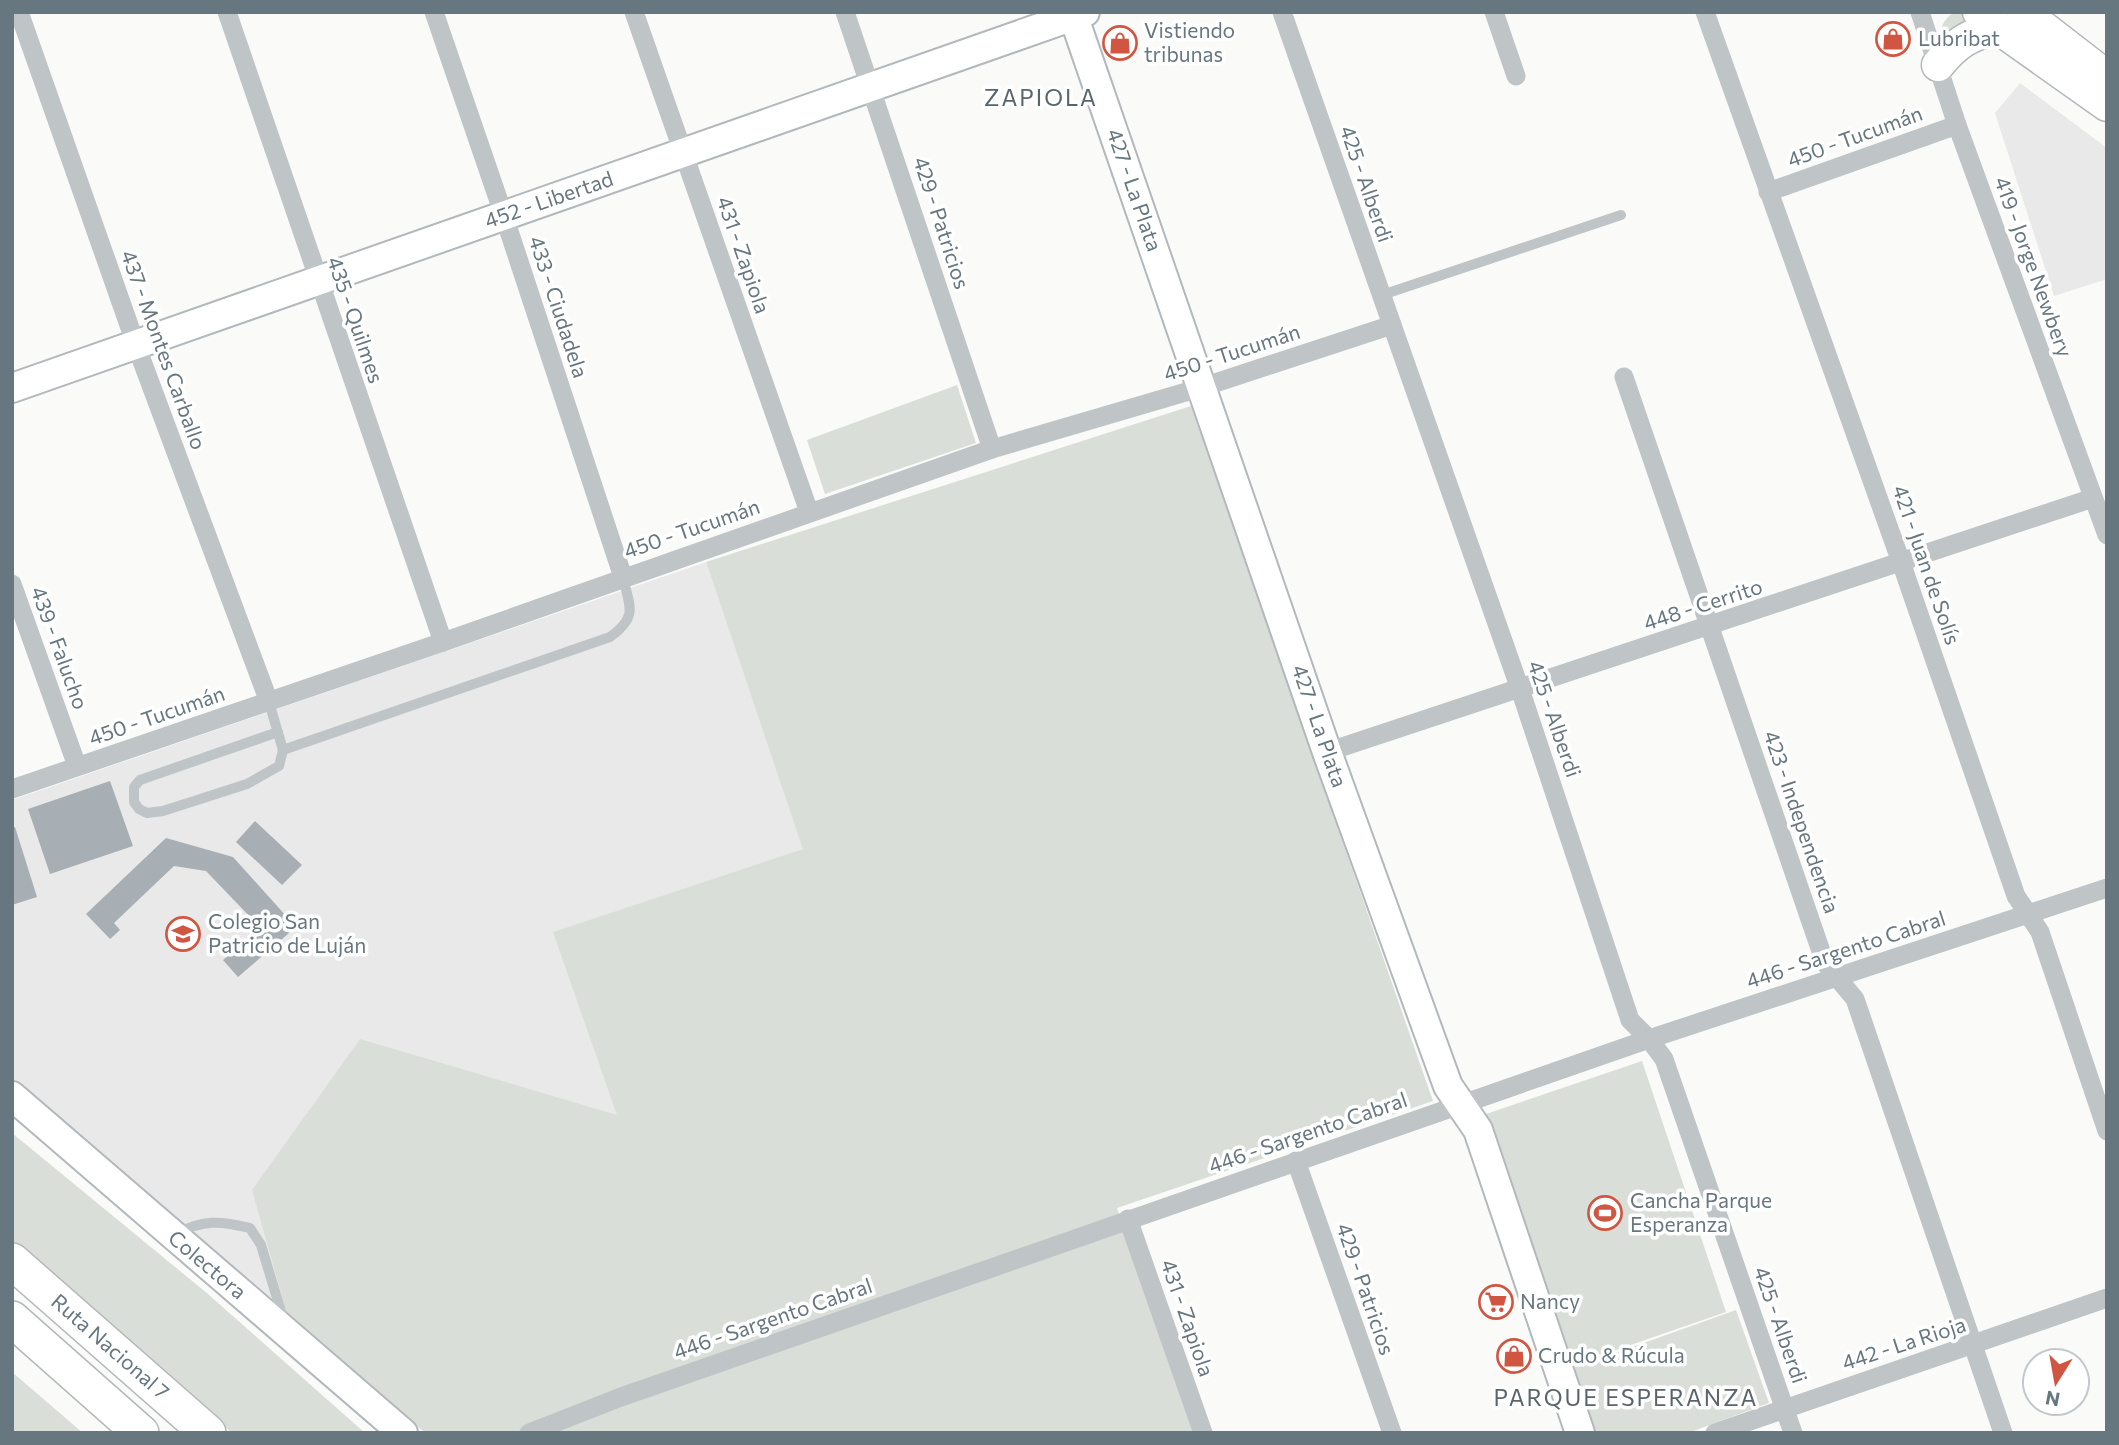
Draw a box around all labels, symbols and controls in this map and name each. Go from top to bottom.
place label: Vistiendo tribunas [1144,17,1235,66]
shop icon: Lubribat [1874,20,1912,58]
shop icon: Vistiendo tribunas [1101,24,1139,62]
place label: Lubribat [1918,25,2000,50]
district label: ZAPIOLA [984,83,1098,111]
street label: 450 - Tucumán [1783,100,1926,172]
street label: 425 - Alberdi [1336,122,1399,245]
street label: 427 - La Plata [1103,125,1168,254]
street label: 429 - Patricios [909,153,976,292]
street label: 452 - Libertad [481,165,616,232]
street label: 419 - Jorge Newbery [1990,173,2079,360]
street label: 431 - Zapiola [713,193,776,316]
street label: 433 - Ciudadela [525,233,594,381]
street label: 437 - Montes Carballo [117,246,212,453]
street label: 435 - Quilmes [323,253,390,386]
street label: 450 - Tucumán [1160,318,1303,385]
street label: 421 - Juan de Solís [1888,481,1966,648]
street label: 450 - Tucumán [620,493,763,563]
street label: 448 - Cerrito [1640,573,1765,635]
street label: 439 - Falucho [27,583,94,712]
street label: 425 - Alberdi [1524,657,1587,780]
street label: 427 - La Plata [1288,661,1353,790]
street label: 450 - Tucumán [85,680,228,750]
street label: 423 - Independencia [1759,727,1845,916]
street label: 446 - Sargento Cabral [1743,905,1948,993]
place label: Colegio San Patricio de Luján [208,908,366,957]
school or university icon: Colegio San Patricio de Luján [164,915,202,953]
street label: 446 - Sargento Cabral [1205,1086,1410,1177]
place label: Cancha Parque Esperanza [1630,1187,1772,1236]
sports icon: Cancha Parque Esperanza [1586,1194,1624,1232]
street label: 429 - Patricios [1332,1219,1401,1358]
street label: Colectora [164,1224,252,1304]
street label: 431 - Zapiola [1157,1256,1220,1379]
street label: 425 - Alberdi [1750,1263,1813,1386]
street label: 446 - Sargento Cabral [670,1272,875,1363]
supermarket icon: Nancy [1477,1283,1515,1321]
street label: Ruta Nacional 7 [47,1288,175,1404]
place label: Nancy [1520,1288,1580,1313]
street label: 442 - La Rioja [1838,1311,1969,1374]
shop icon: Crudo & Rúcula [1495,1337,1533,1375]
place label: Crudo & Rúcula [1538,1342,1685,1367]
north arrow [2021,1347,2091,1417]
district label: PARQUE ESPERANZA [1494,1383,1758,1411]
text: N [2043,1387,2062,1412]

